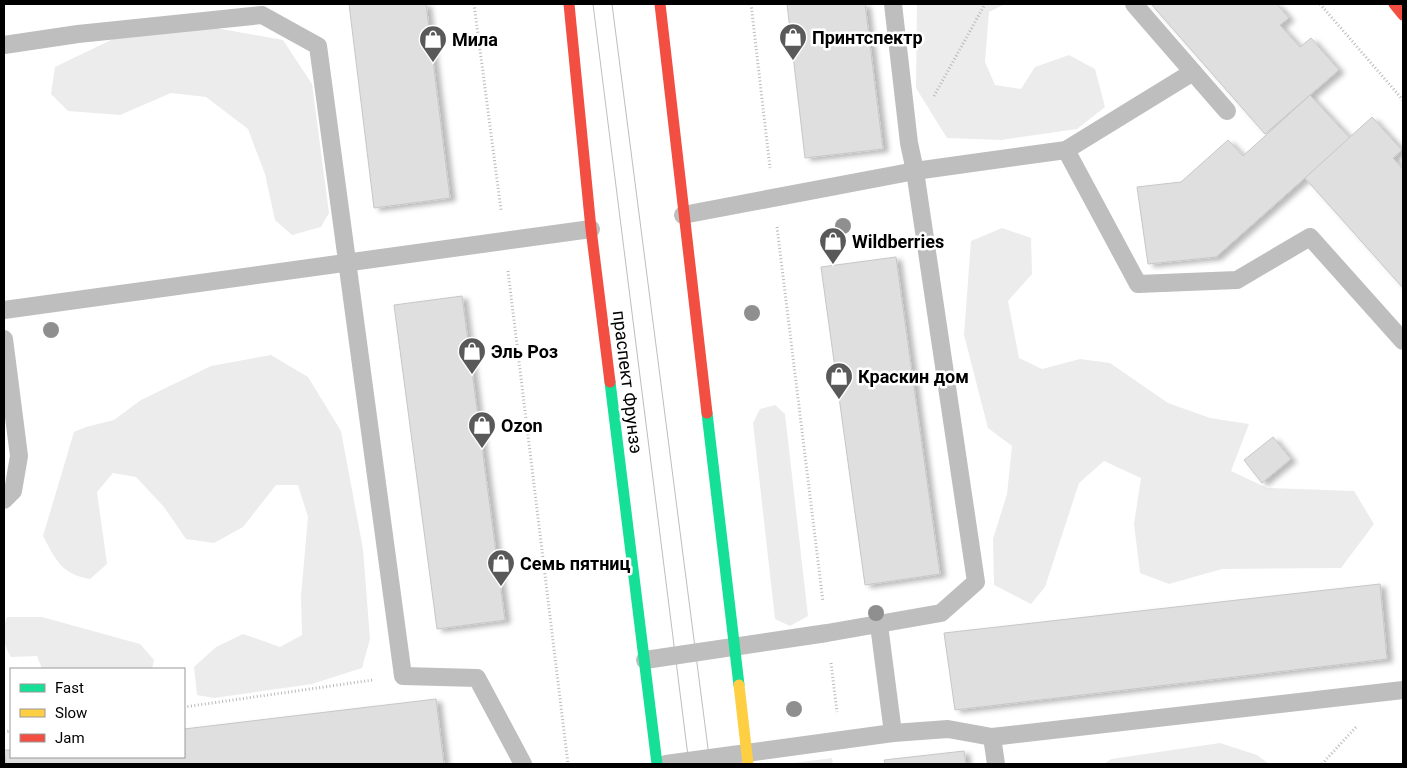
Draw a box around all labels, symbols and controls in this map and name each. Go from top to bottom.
shop icon: Принтспектр [778,22,808,61]
shop icon: Мила [418,24,448,63]
place label: Принтспектр [812,27,923,48]
place label: Мила [452,29,498,50]
shop icon: Wildberries [818,226,848,265]
place label: Wildberries [852,231,944,252]
street label: праспект Фрунзэ [609,309,647,455]
shop icon: Эль Роз [457,336,487,375]
place label: Эль Роз [491,341,558,362]
shop icon: Краскин дом [824,361,854,400]
place label: Краскин дом [858,366,969,387]
shop icon: Ozon [467,410,497,449]
place label: Ozon [501,415,543,436]
shop icon: Семь пятниц [486,548,516,587]
place label: Семь пятниц [520,553,631,574]
legend [10,668,185,758]
text: Fast [55,679,84,697]
text: Slow [55,704,87,722]
text: Jam [55,729,85,747]

